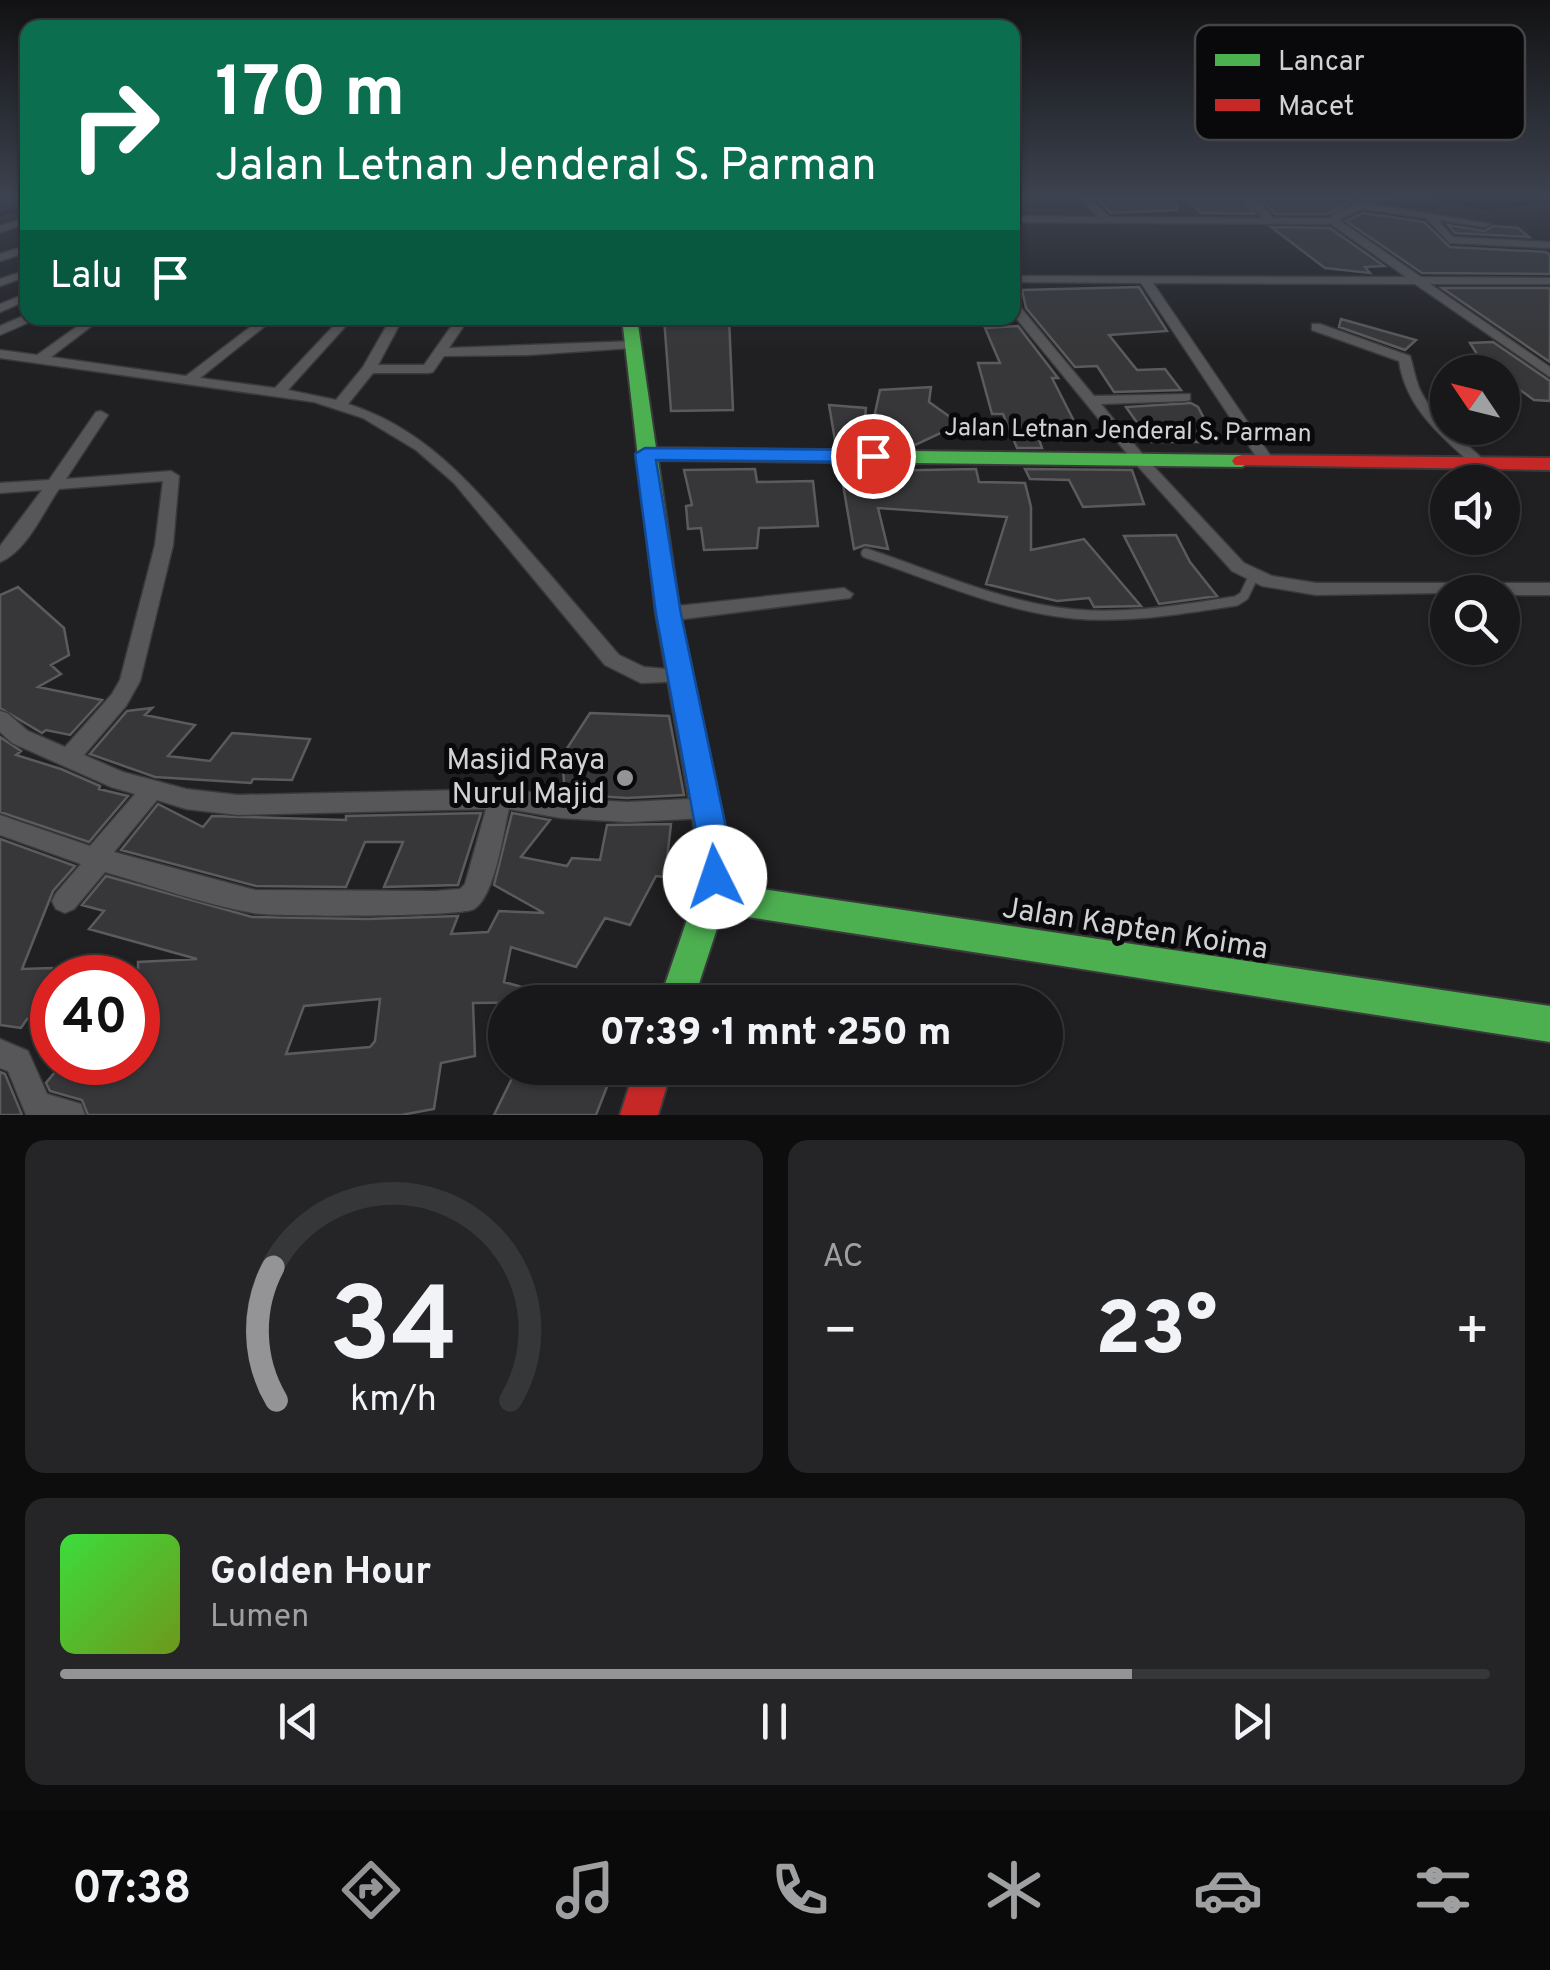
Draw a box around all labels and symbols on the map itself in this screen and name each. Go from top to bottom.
legend [1195,25,1525,140]
text: Lancar [1278,45,1365,81]
text: Macet [1278,90,1354,126]
north arrow [1430,355,1520,445]
street label: Jalan Letnan Jenderal S. Parman [944,413,1312,451]
pin [831,414,916,499]
place label: Masjid Raya Nurul Majid [446,743,605,814]
marker: Masjid Raya Nurul Majid [614,767,636,789]
position arrow [663,825,767,929]
street label: Jalan Kapten Koima [1000,891,1270,969]
speed limit sign: 40 [30,955,160,1085]

